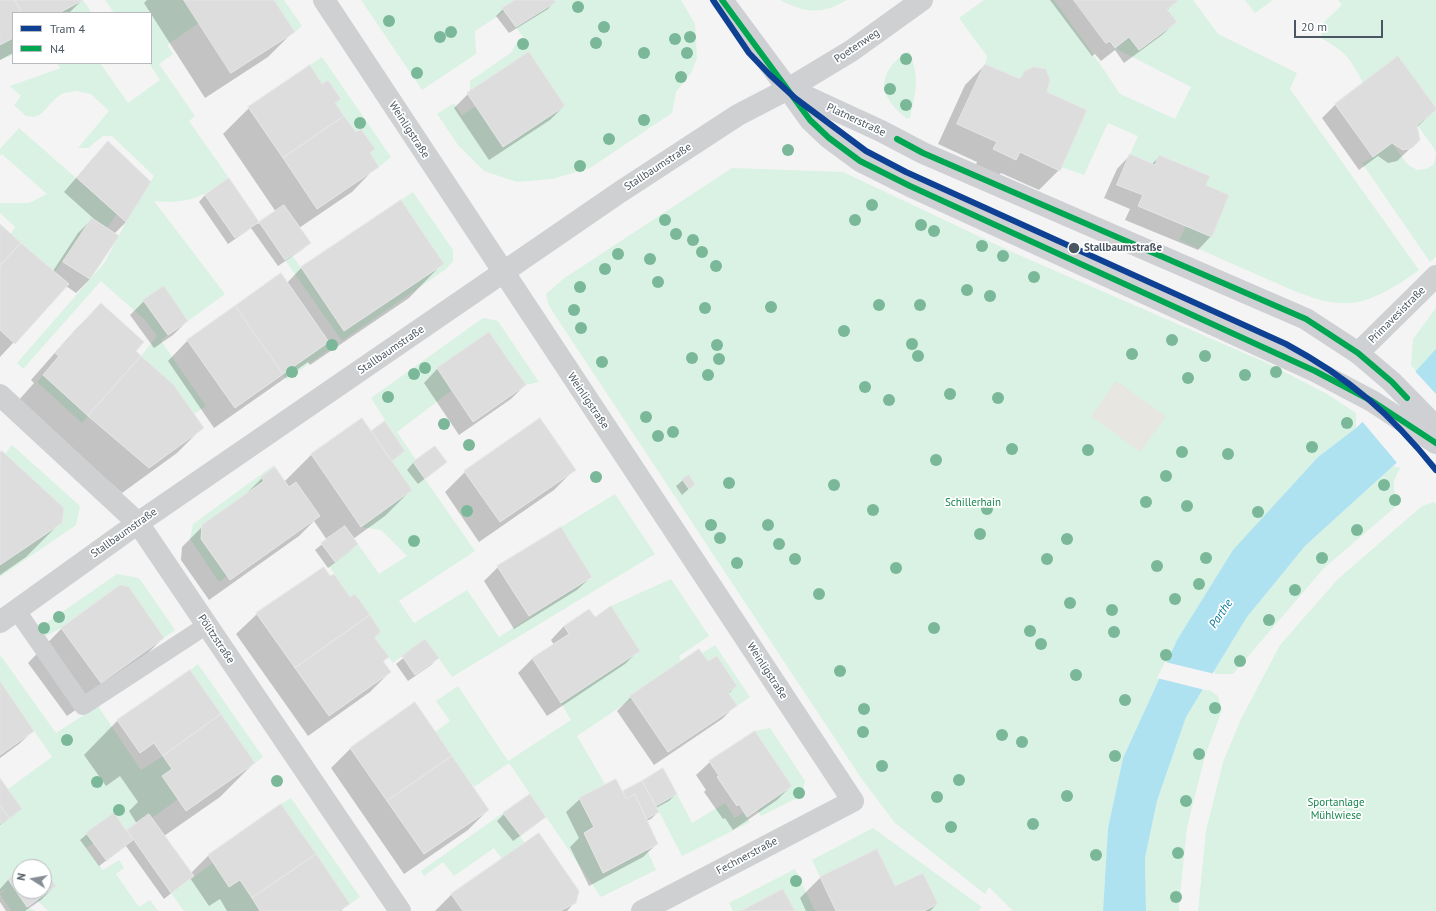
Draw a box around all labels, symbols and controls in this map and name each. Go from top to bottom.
legend [12,12,152,64]
scale bar [1296,12,1385,38]
text: 20 m [1301,19,1327,34]
text: Tram 4 [50,21,85,36]
street label: Poetenweg [832,26,882,66]
text: N4 [50,41,65,56]
street label: Weinligstraße [386,99,432,161]
street label: Platnerstraße [824,101,888,139]
street label: Stallbaumstraße [622,140,694,194]
marker: Stallbaumstraße [1067,241,1081,255]
place label: Stallbaumstraße [1084,241,1162,255]
street label: Primavesistraße [1366,284,1428,346]
street label: Stallbaumstraße [355,323,427,377]
street label: Weinligstraße [564,370,612,432]
park label: Schillerhain [945,496,1001,510]
street label: Stallbaumstraße [89,505,159,561]
water label: Parthe [1206,597,1236,631]
street label: Pölitzstraße [195,612,237,666]
street label: Weinligstraße [744,640,790,702]
park label: Sportanlage Mühlwiese [1307,796,1365,822]
street label: Fechnerstraße [714,834,780,878]
north arrow [12,859,52,899]
text: N [14,872,29,882]

